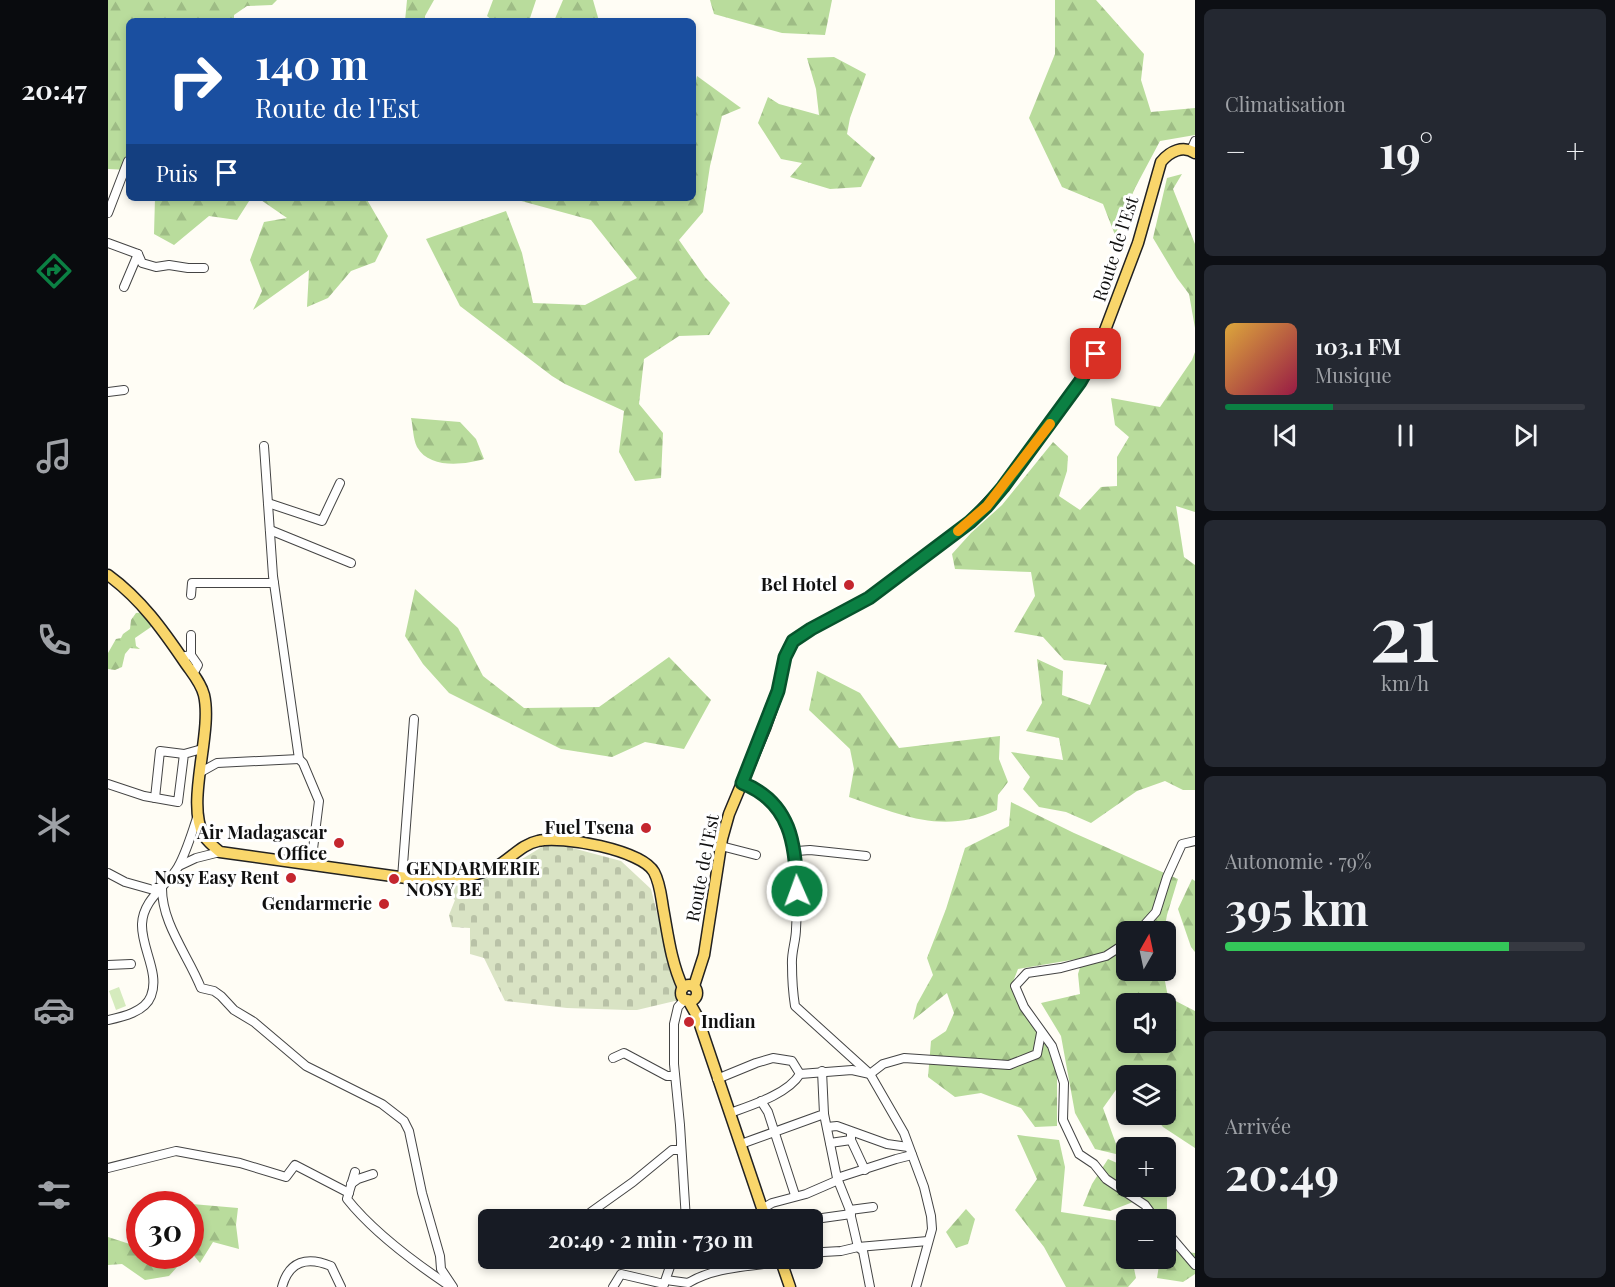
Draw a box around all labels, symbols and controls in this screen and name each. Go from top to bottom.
text: 140 m [255,35,368,91]
icon: right [156,42,234,120]
text: 20:47 [21,71,87,107]
text: Route de l'Est [255,89,419,125]
text: Climatisation [1225,90,1346,117]
text: 19° [1379,120,1433,180]
text: − [1225,128,1246,172]
text: + [1566,128,1585,172]
icon: arrive [210,156,243,189]
text: Puis [156,158,198,188]
street label: Route de l'Est [1087,192,1144,304]
icon: directions [33,250,75,292]
pin [1070,328,1121,379]
text: 103.1 FM [1315,331,1401,361]
icon: arrive [1079,337,1112,370]
text: Musique [1315,361,1392,388]
icon: previous [1269,419,1302,452]
icon: pause [1389,419,1422,452]
icon: next [1509,419,1542,452]
icon: music [33,435,75,477]
place label: Bel Hotel [761,572,837,596]
marker: Bel Hotel [842,578,856,592]
text: 21 [1370,578,1440,682]
icon: phone [33,619,75,661]
text: km/h [1381,669,1429,696]
icon: climate [33,804,75,846]
street label: Route de l'Est [680,811,724,924]
place label: Fuel Tsena [545,815,635,839]
place label: Air Madagascar Office [196,820,328,865]
marker: Fuel Tsena [639,821,653,835]
marker: Air Madagascar Office [332,836,346,850]
text: Autonomie · 79% [1225,847,1372,874]
place label: GENDARMERIE NOSY BE [406,856,540,901]
position arrow [765,859,829,923]
place label: Nosy Easy Rent [154,865,280,889]
marker: Nosy Easy Rent [284,871,298,885]
marker: GENDARMERIE NOSY BE [387,872,401,886]
text: 395 km [1225,877,1369,937]
place label: Gendarmerie [262,891,372,915]
marker: Gendarmerie [377,897,391,911]
north arrow [1116,921,1176,981]
map controls [1116,921,1176,1269]
icon: car [33,989,75,1031]
button: sound [1116,993,1176,1053]
place label: Indian [701,1009,756,1033]
marker: Indian [682,1015,696,1029]
button: layers [1116,1065,1176,1125]
text: Arrivée [1225,1112,1291,1139]
button: + [1116,1137,1176,1197]
text: 20:49 [1225,1142,1339,1202]
icon: filters [33,1174,75,1216]
speed limit sign: 30 [126,1191,204,1269]
button: − [1116,1209,1176,1269]
text: 20:49 · 2 min · 730 m [548,1224,753,1254]

